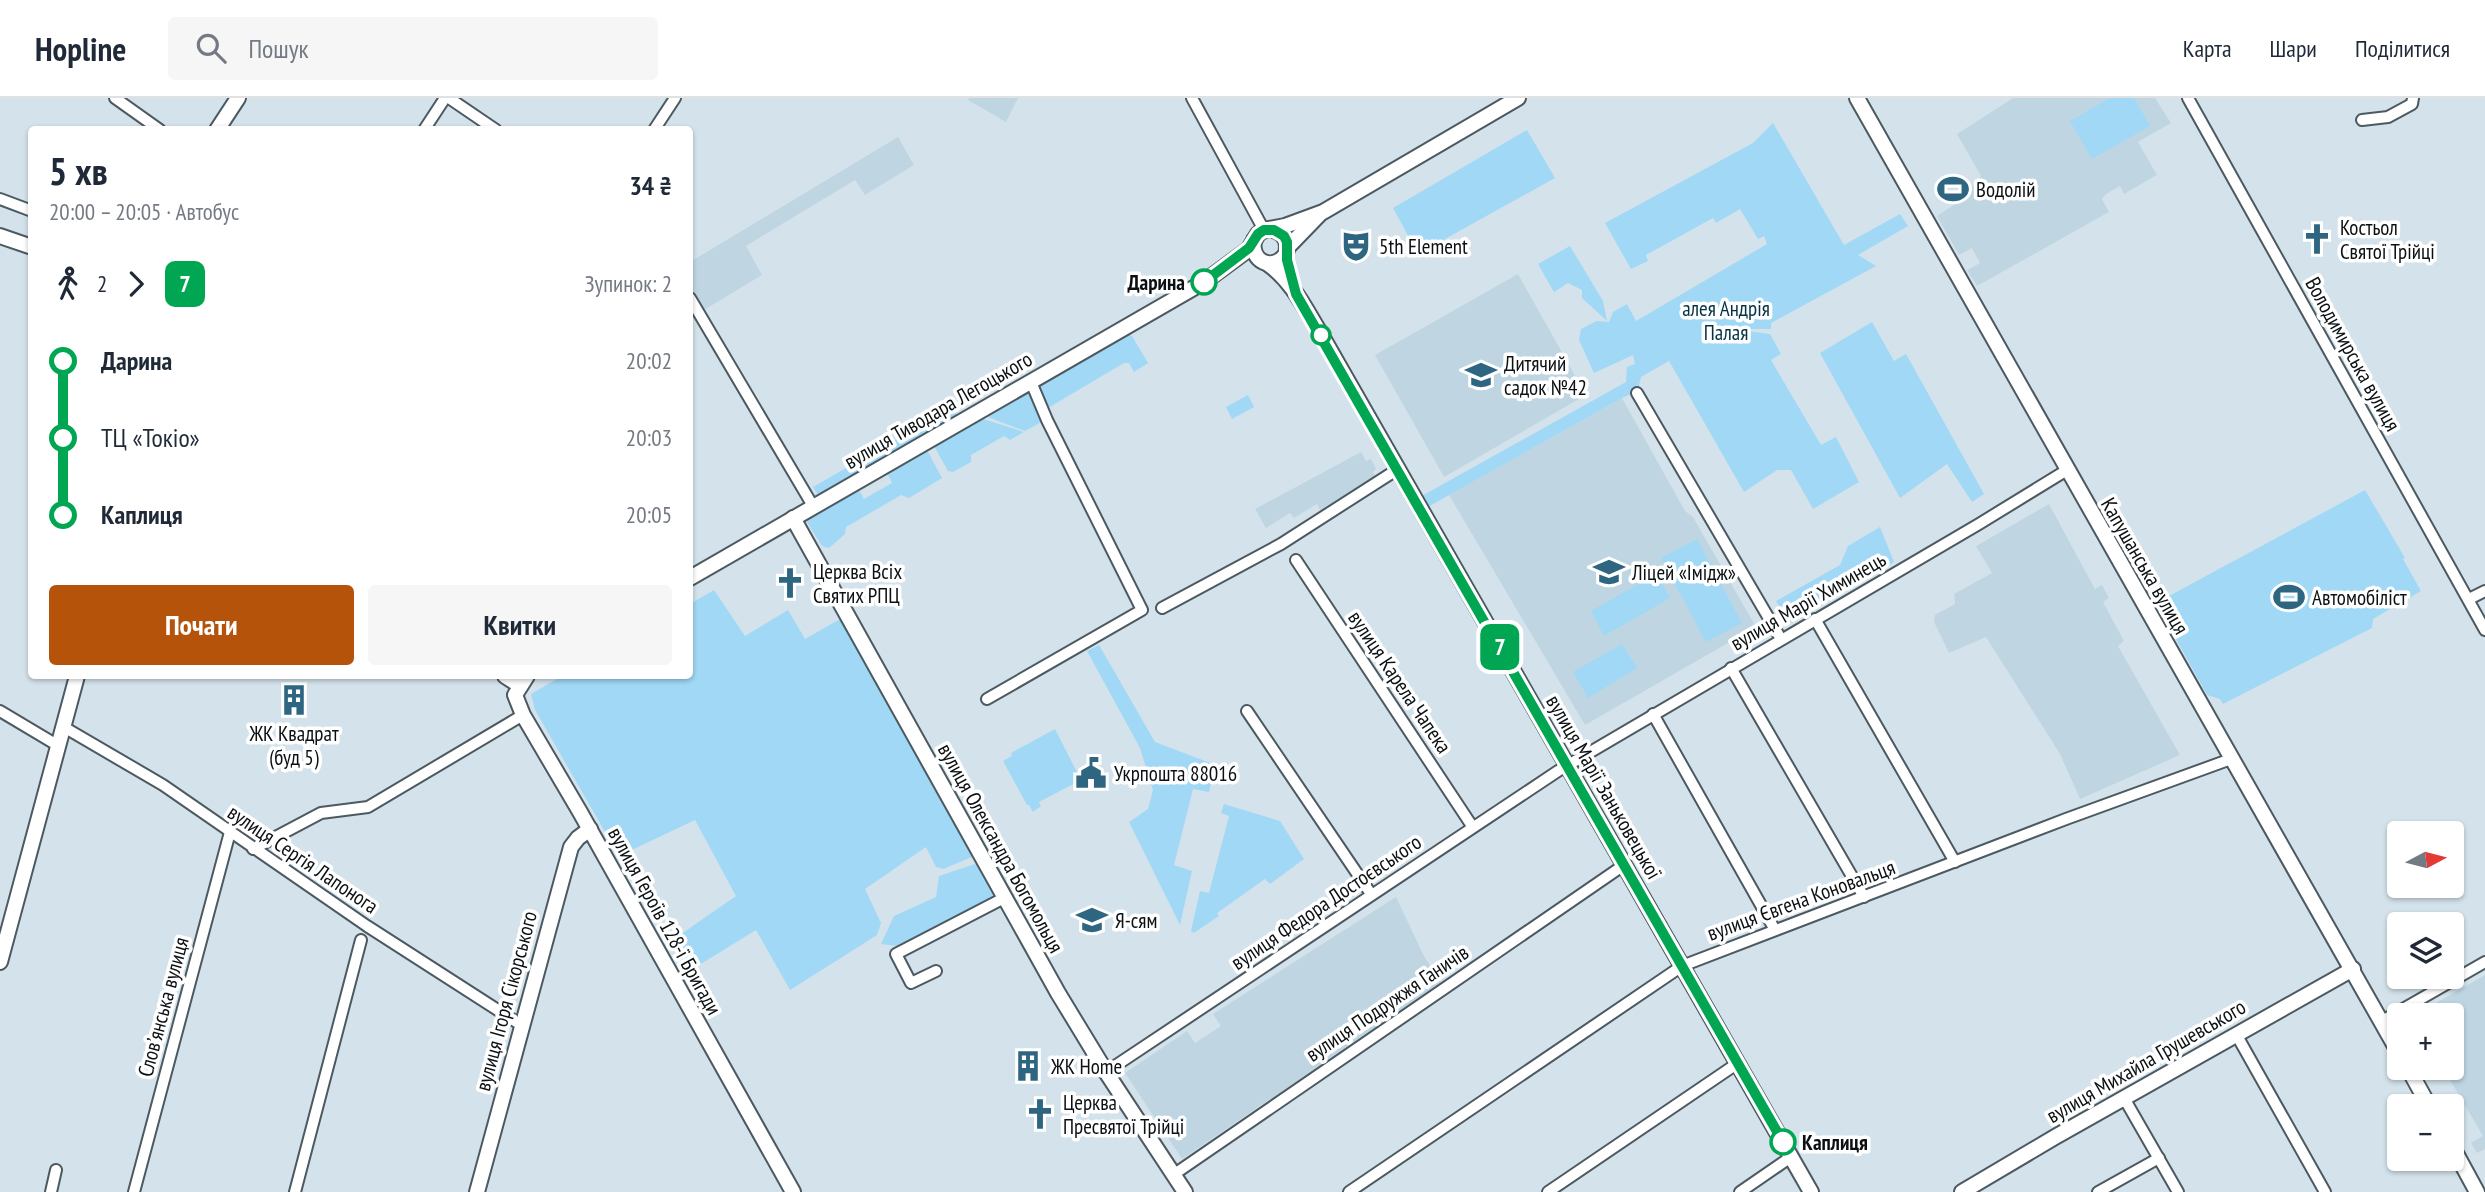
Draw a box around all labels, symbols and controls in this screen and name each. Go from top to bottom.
search box [168,17,658,80]
text: Hopline [35,27,126,70]
icon: search [192,29,230,67]
text: Пошук [248,32,309,65]
text: Карта [2183,33,2232,64]
text: Шари [2270,33,2317,64]
text: Поділитися [2355,33,2450,64]
text: 5 хв [49,146,108,195]
text: 34 ₴ [629,169,672,202]
sports icon: Водолій [1936,172,1970,206]
place label: Водолій [1976,176,2036,203]
text: 20:00 – 20:05 · Автобус [49,197,239,226]
place label: Костьол Святої Трійці [2340,214,2435,265]
church icon: Костьол Святої Трійці [2300,222,2334,256]
theatre icon: 5th Element [1339,229,1373,263]
place label: 5th Element [1379,233,1468,260]
icon: walk [49,265,87,303]
icon: forward [117,265,155,303]
text: 7 [179,268,191,299]
text: 2 [97,269,107,298]
text: Зупинок: 2 [585,269,672,298]
place label: Дарина [1127,269,1185,296]
marker: Дарина [1191,269,1217,295]
street label: Володимирська вулиця [2300,272,2406,436]
park label: алея Андрія Палая [1682,295,1770,346]
unlabelled marker [1311,325,1331,345]
text: Дарина [101,344,172,377]
street label: вулиця Тиводара Легоцького [839,345,1037,475]
text: 20:02 [626,346,672,375]
place label: Дитячий садок №42 [1504,350,1587,401]
school or university icon: Дитячий садок №42 [1464,358,1498,392]
text: ТЦ «Токіо» [101,421,200,454]
text: 20:03 [626,423,672,452]
street label: Капушанська вулиця [2095,493,2195,639]
text: Каплиця [101,498,183,531]
text: 20:05 [626,500,672,529]
street label: вулиця Марії Химинець [1725,546,1891,656]
school or university icon: Ліцей «Імідж» [1592,555,1626,589]
place label: Церква Всіх Святих РПЦ [813,558,902,609]
place label: Ліцей «Імідж» [1631,559,1736,586]
church icon: Церква Всіх Святих РПЦ [773,566,807,600]
sports icon: Автомобіліст [2272,580,2306,614]
place label: Автомобіліст [2312,584,2407,611]
button: Почати [49,585,354,665]
button: Квитки [368,585,672,665]
street label: вулиця Карела Чапека [1342,606,1458,758]
line badge: 7 [1477,624,1523,670]
text: 7 [1494,631,1506,662]
building icon: ЖК Квадрат (буд 5) [277,683,311,717]
street label: вулиця Марії Заньковецької [1540,690,1668,884]
place label: ЖК Квадрат (буд 5) [248,720,339,771]
street label: вулиця Олександра Богомольця [932,738,1070,958]
public building icon: Укрпошта 88016 [1074,756,1108,790]
place label: Укрпошта 88016 [1114,760,1237,787]
street label: вулиця Сергія Лапонога [223,799,383,919]
north arrow [2387,821,2464,898]
map controls [2387,821,2464,1171]
street label: вулиця Героїв 128-ї Бригади [602,822,728,1020]
street label: вулиця Федора Достоєвського [1226,828,1426,976]
street label: вулиця Євгена Коновальця [1703,853,1899,947]
school or university icon: Я-сям [1075,903,1109,937]
place label: Я-сям [1115,907,1157,934]
street label: вулиця Ігоря Сікорського [469,908,543,1094]
button: layers [2387,912,2464,989]
street label: Словʼянська вулиця [131,934,195,1080]
street label: вулиця Подружжя Ганичів [1300,938,1474,1068]
street label: вулиця Михайла Грушевського [2042,993,2250,1129]
button: + [2387,1003,2464,1080]
building icon: ЖК Home [1011,1049,1045,1083]
place label: ЖК Home [1050,1053,1122,1080]
place label: Церква Пресвятої Трійці [1063,1089,1184,1140]
button: − [2387,1094,2464,1171]
church icon: Церква Пресвятої Трійці [1023,1097,1057,1131]
marker: Каплиця [1770,1129,1796,1155]
place label: Каплиця [1802,1129,1868,1156]

